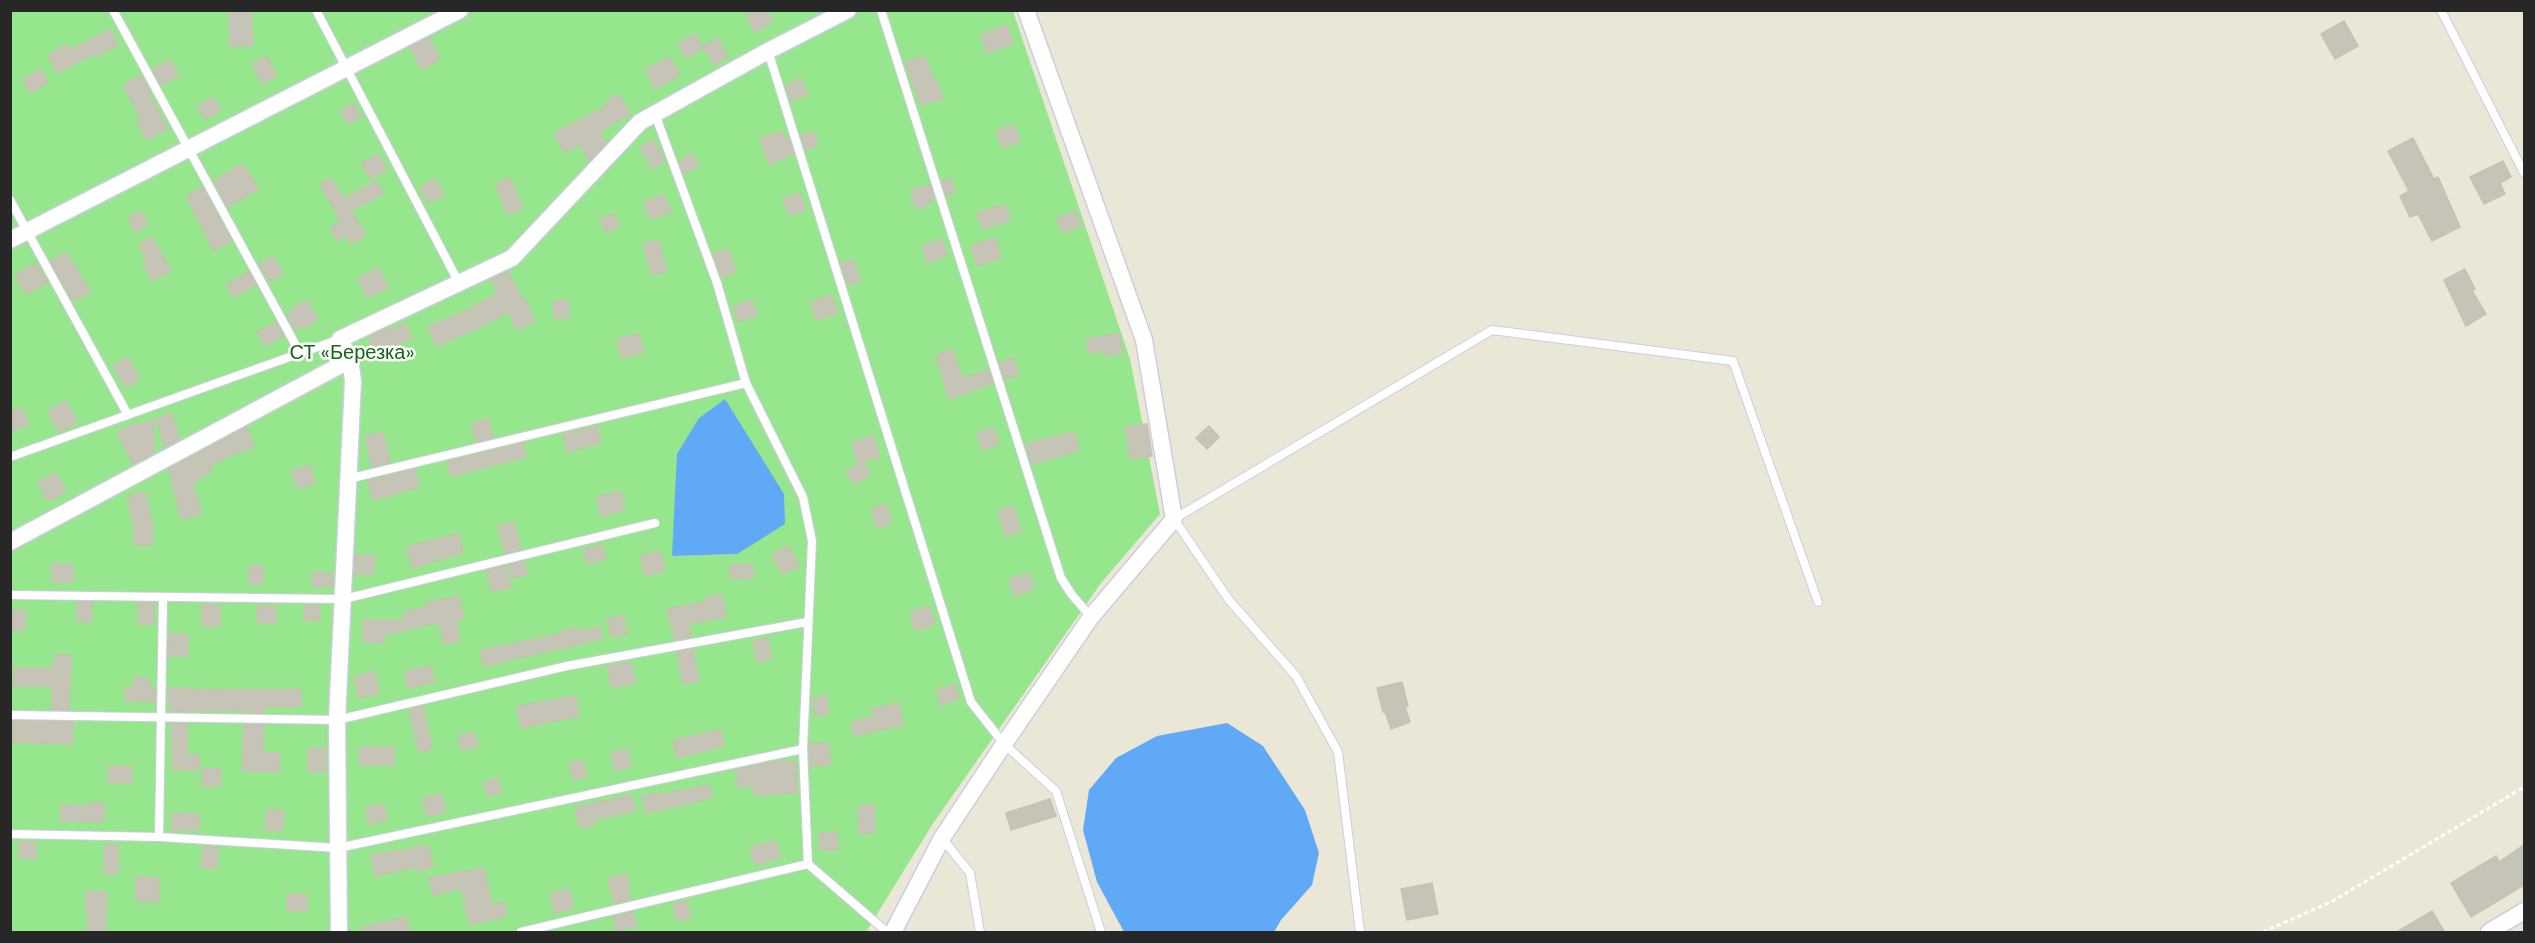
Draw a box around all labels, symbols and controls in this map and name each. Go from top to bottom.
park label: СТ «Березка» [290,339,414,365]

